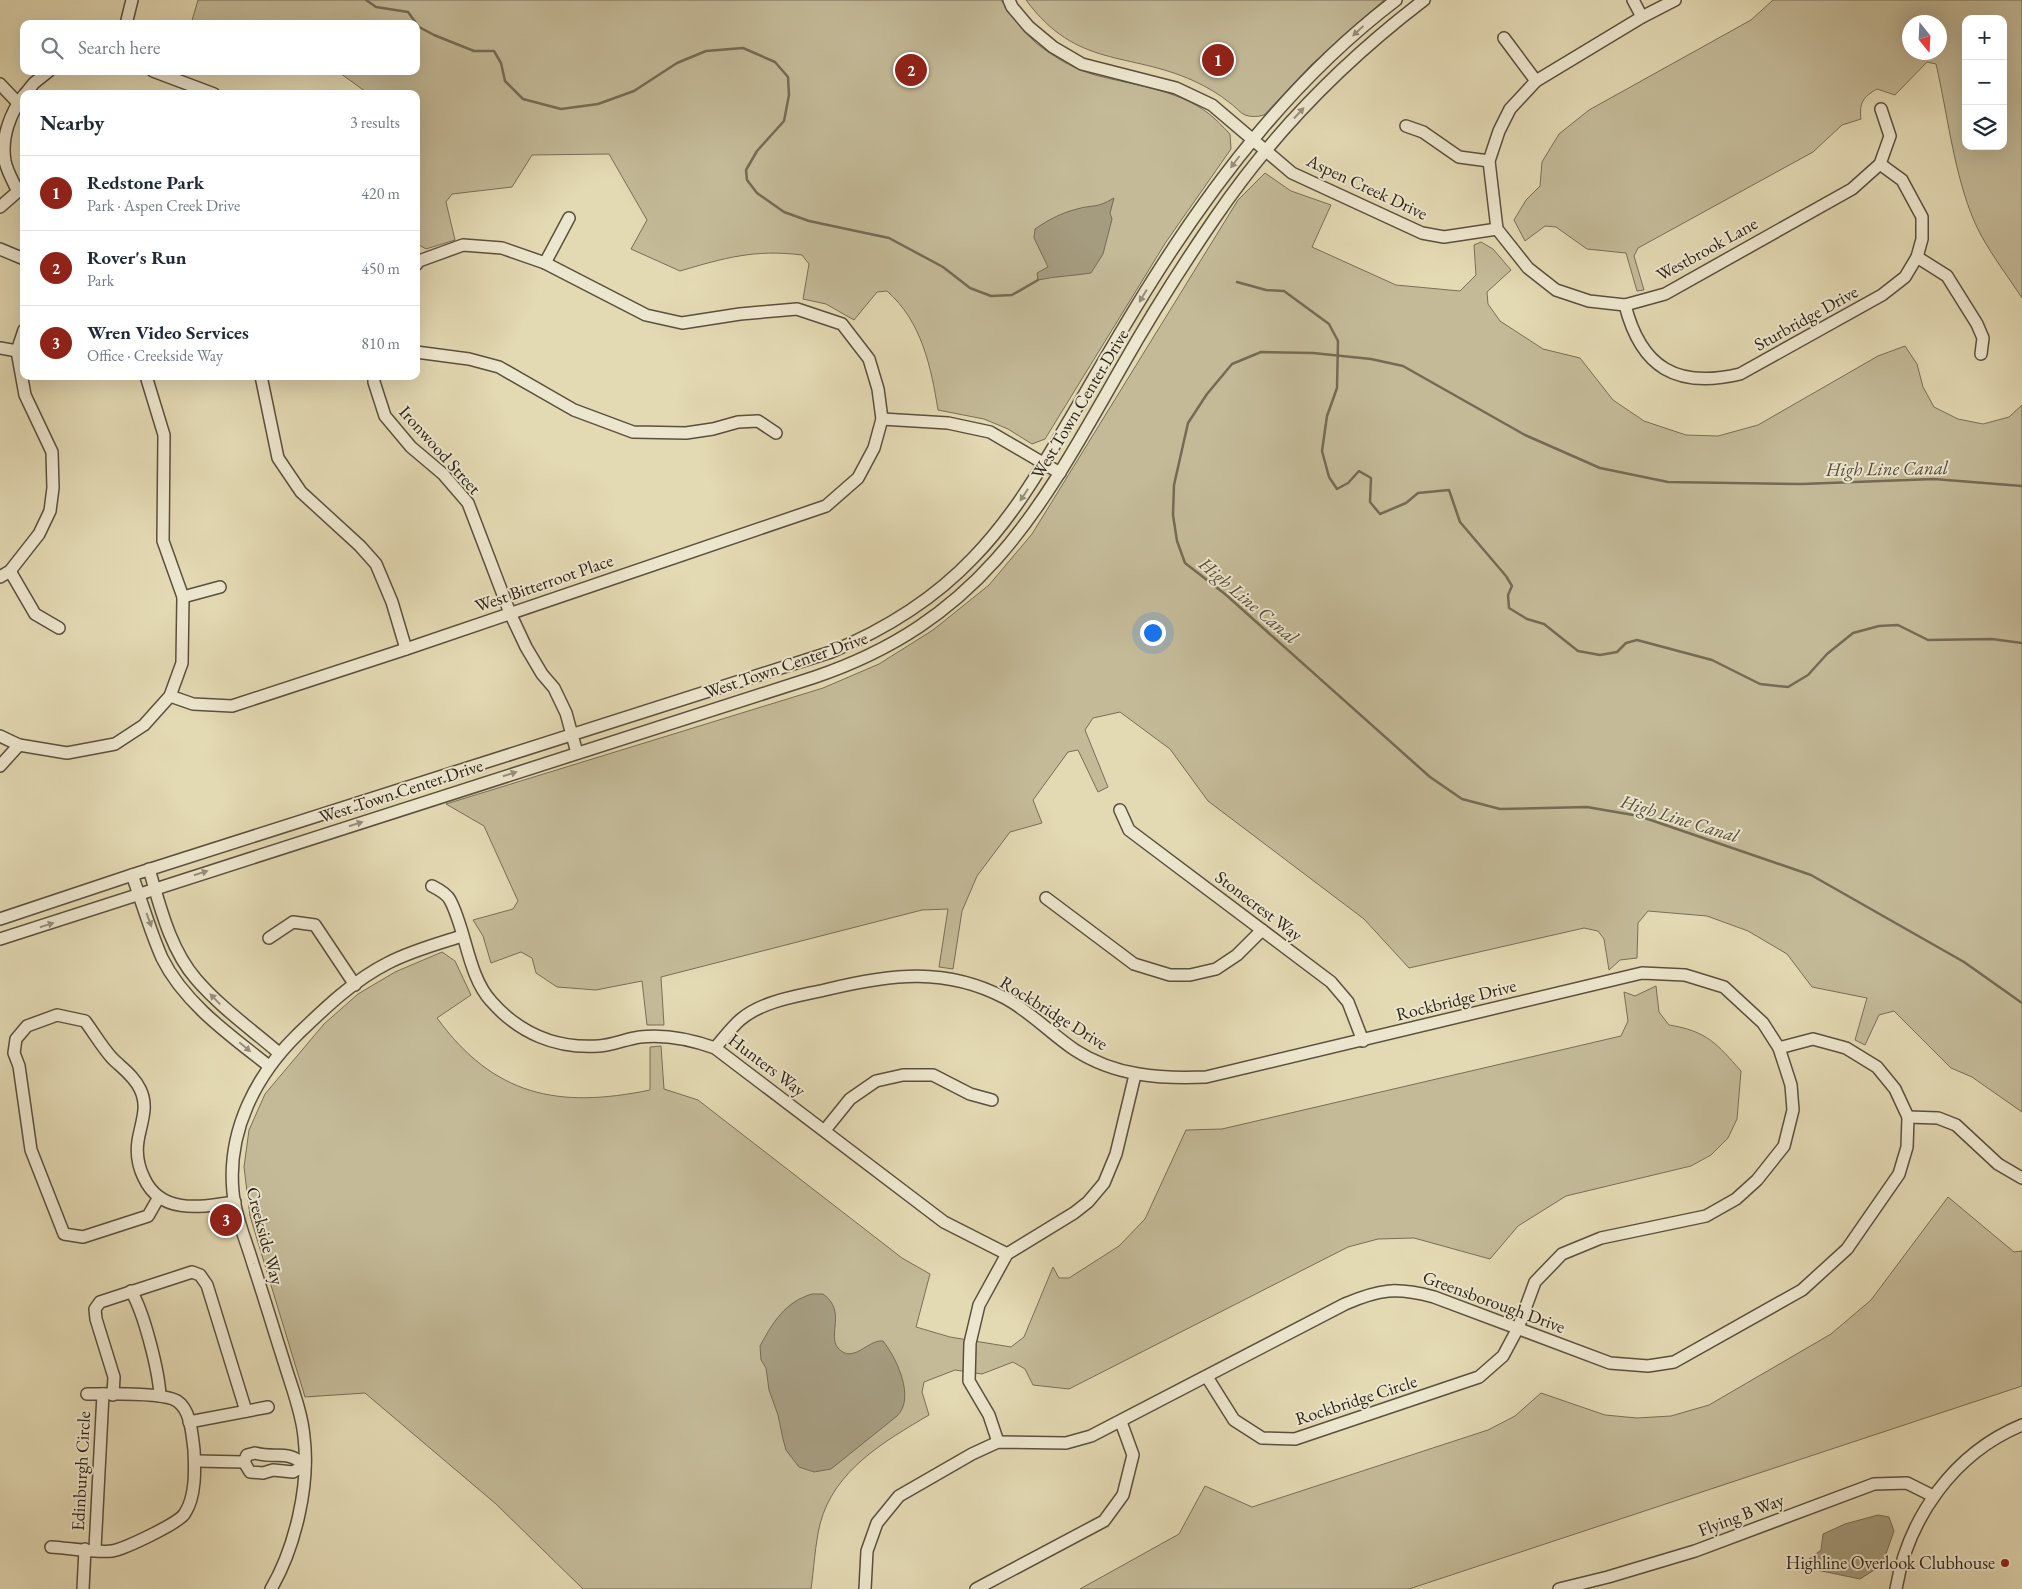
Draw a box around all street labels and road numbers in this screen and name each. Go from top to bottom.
street label: Aspen Creek Drive [1302,148,1431,225]
street label: Westbrook Lane [1652,211,1761,286]
street label: Sturbridge Drive [1750,280,1862,356]
street label: West Town Center Drive [1026,325,1133,483]
street label: Ironwood Street [394,400,487,499]
street label: West Bitterroot Place [472,548,616,617]
street label: West Town Center Drive [701,626,870,703]
street label: West Town Center Drive [316,753,486,828]
street label: Stonecrest Way [1211,865,1308,946]
street label: Rockbridge Drive [996,970,1113,1055]
street label: Rockbridge Drive [1393,973,1518,1026]
street label: Hunters Way [724,1028,811,1101]
street label: Creekside Way [241,1184,290,1288]
street label: Greensborough Drive [1420,1265,1569,1338]
street label: Rockbridge Circle [1292,1369,1420,1430]
street label: Edinburgh Circle [66,1410,95,1532]
street label: Flying B Way [1694,1488,1787,1541]

